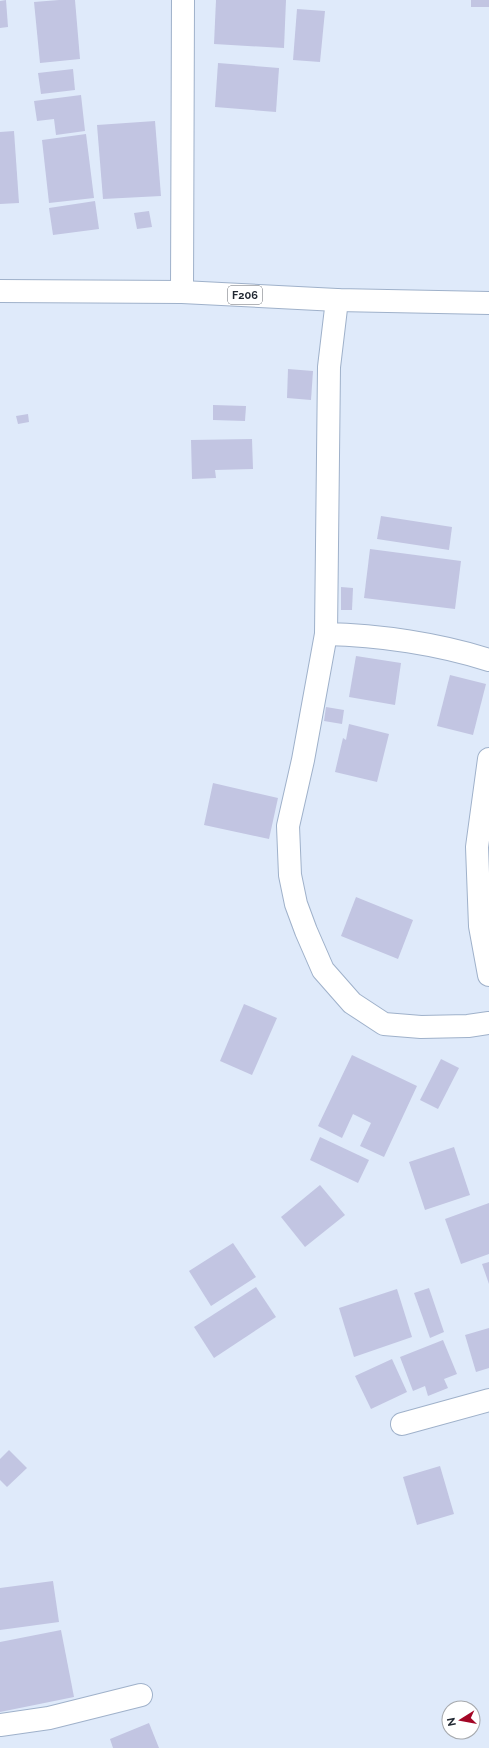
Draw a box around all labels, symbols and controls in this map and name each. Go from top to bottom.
road number: F206 [228,286,262,304]
north arrow [441,1700,481,1740]
text: N [444,1716,459,1727]

